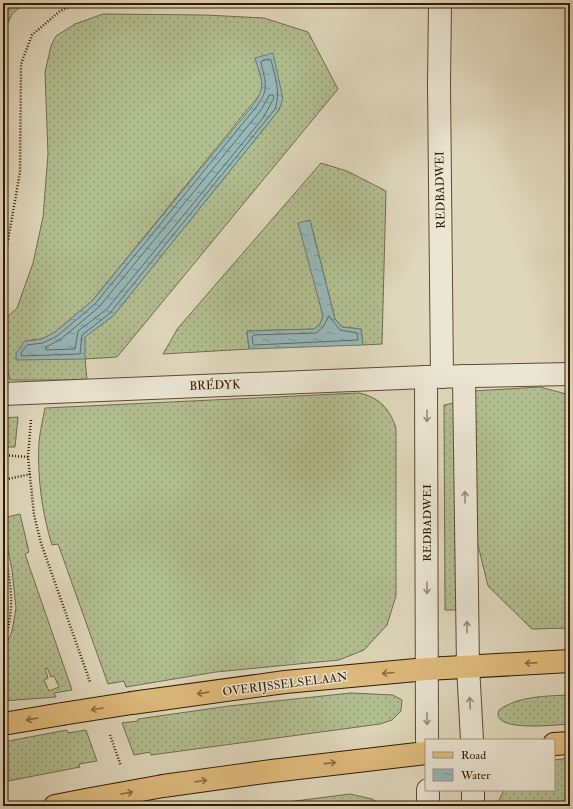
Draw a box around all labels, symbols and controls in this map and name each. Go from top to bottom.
street label: REDBADWEI [432,151,449,229]
street label: BRÉDYK [189,377,241,394]
one-way arrow [423,409,431,422]
street label: REDBADWEI [420,484,435,562]
one-way arrow [461,491,469,504]
one-way arrow [423,581,431,594]
one-way arrow [463,621,471,634]
one-way arrow [525,659,538,667]
street label: OVERIJSSELSELAAN [222,669,349,700]
one-way arrow [382,669,395,676]
one-way arrow [197,689,210,697]
one-way arrow [467,697,474,710]
one-way arrow [91,705,104,713]
one-way arrow [423,712,431,725]
one-way arrow [26,715,39,723]
legend [425,739,555,791]
text: Road [461,748,486,763]
one-way arrow [323,760,336,767]
text: Water [460,768,491,783]
one-way arrow [194,777,207,785]
one-way arrow [120,789,133,797]

